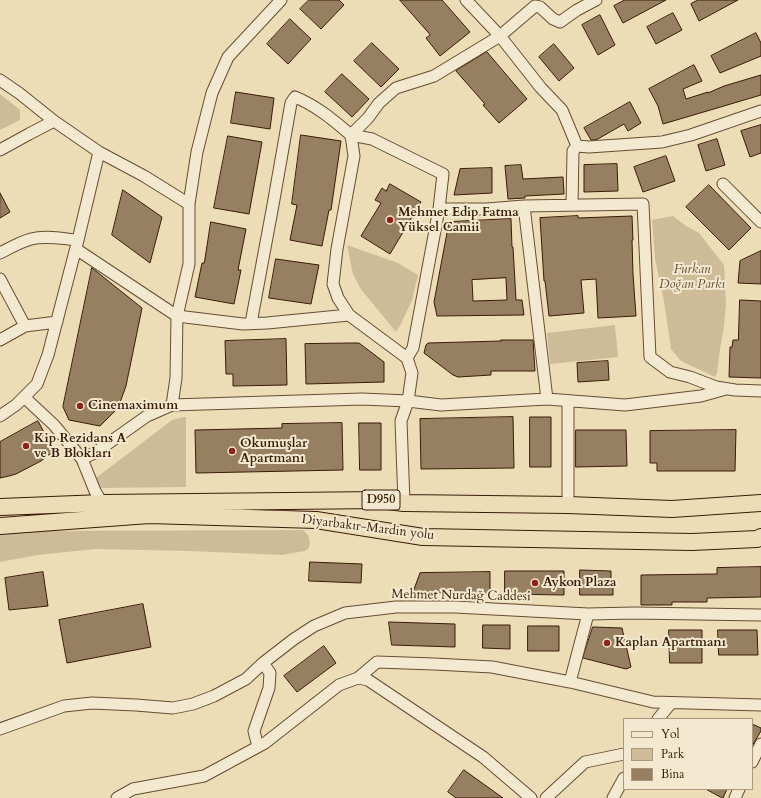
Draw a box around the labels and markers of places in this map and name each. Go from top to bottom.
place label: Mehmet Edip Fatma Yüksel Camii [398,205,519,236]
marker: Mehmet Edip Fatma Yüksel Camii [385,215,395,225]
place label: Cinemaximum [88,398,178,414]
marker: Cinemaximum [75,401,85,411]
place label: Kip Rezidans A ve B Blokları [34,431,126,462]
place label: Okumuşlar Apartmanı [240,436,307,467]
marker: Kip Rezidans A ve B Blokları [21,441,31,451]
marker: Okumuşlar Apartmanı [227,446,237,456]
place label: Aykon Plaza [543,575,616,591]
marker: Aykon Plaza [530,578,540,588]
place label: Kaplan Apartmanı [615,635,726,651]
marker: Kaplan Apartmanı [602,638,612,648]

